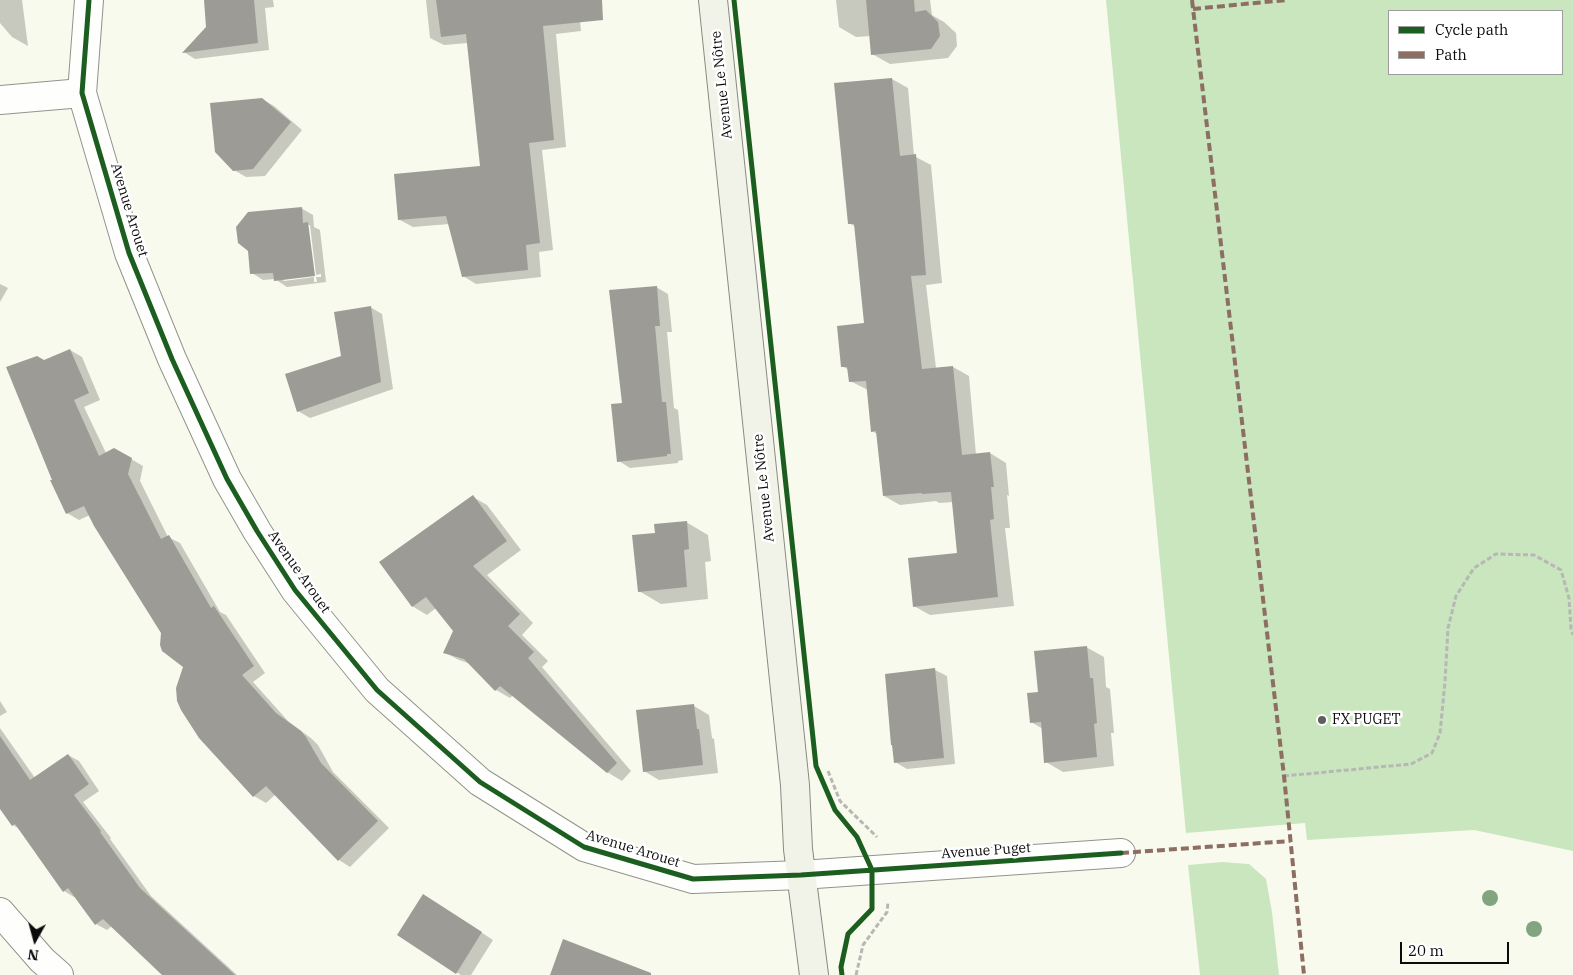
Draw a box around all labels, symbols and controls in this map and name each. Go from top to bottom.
legend [1388,10,1563,75]
text: Cycle path [1435,20,1508,39]
street label: Avenue Le Nôtre [708,30,736,140]
text: Path [1435,45,1467,64]
street label: Avenue Arouet [107,161,151,259]
street label: Avenue Le Nôtre [750,433,778,543]
street label: Avenue Arouet [264,527,334,617]
place label: FX PUGET [1332,712,1401,728]
marker: FX PUGET [1316,714,1328,726]
street label: Avenue Arouet [584,827,682,871]
street label: Avenue Puget [941,839,1031,863]
north arrow [10,915,60,965]
scale bar [1403,932,1512,964]
text: 20 m [1408,941,1444,960]
text: N [27,945,40,964]

